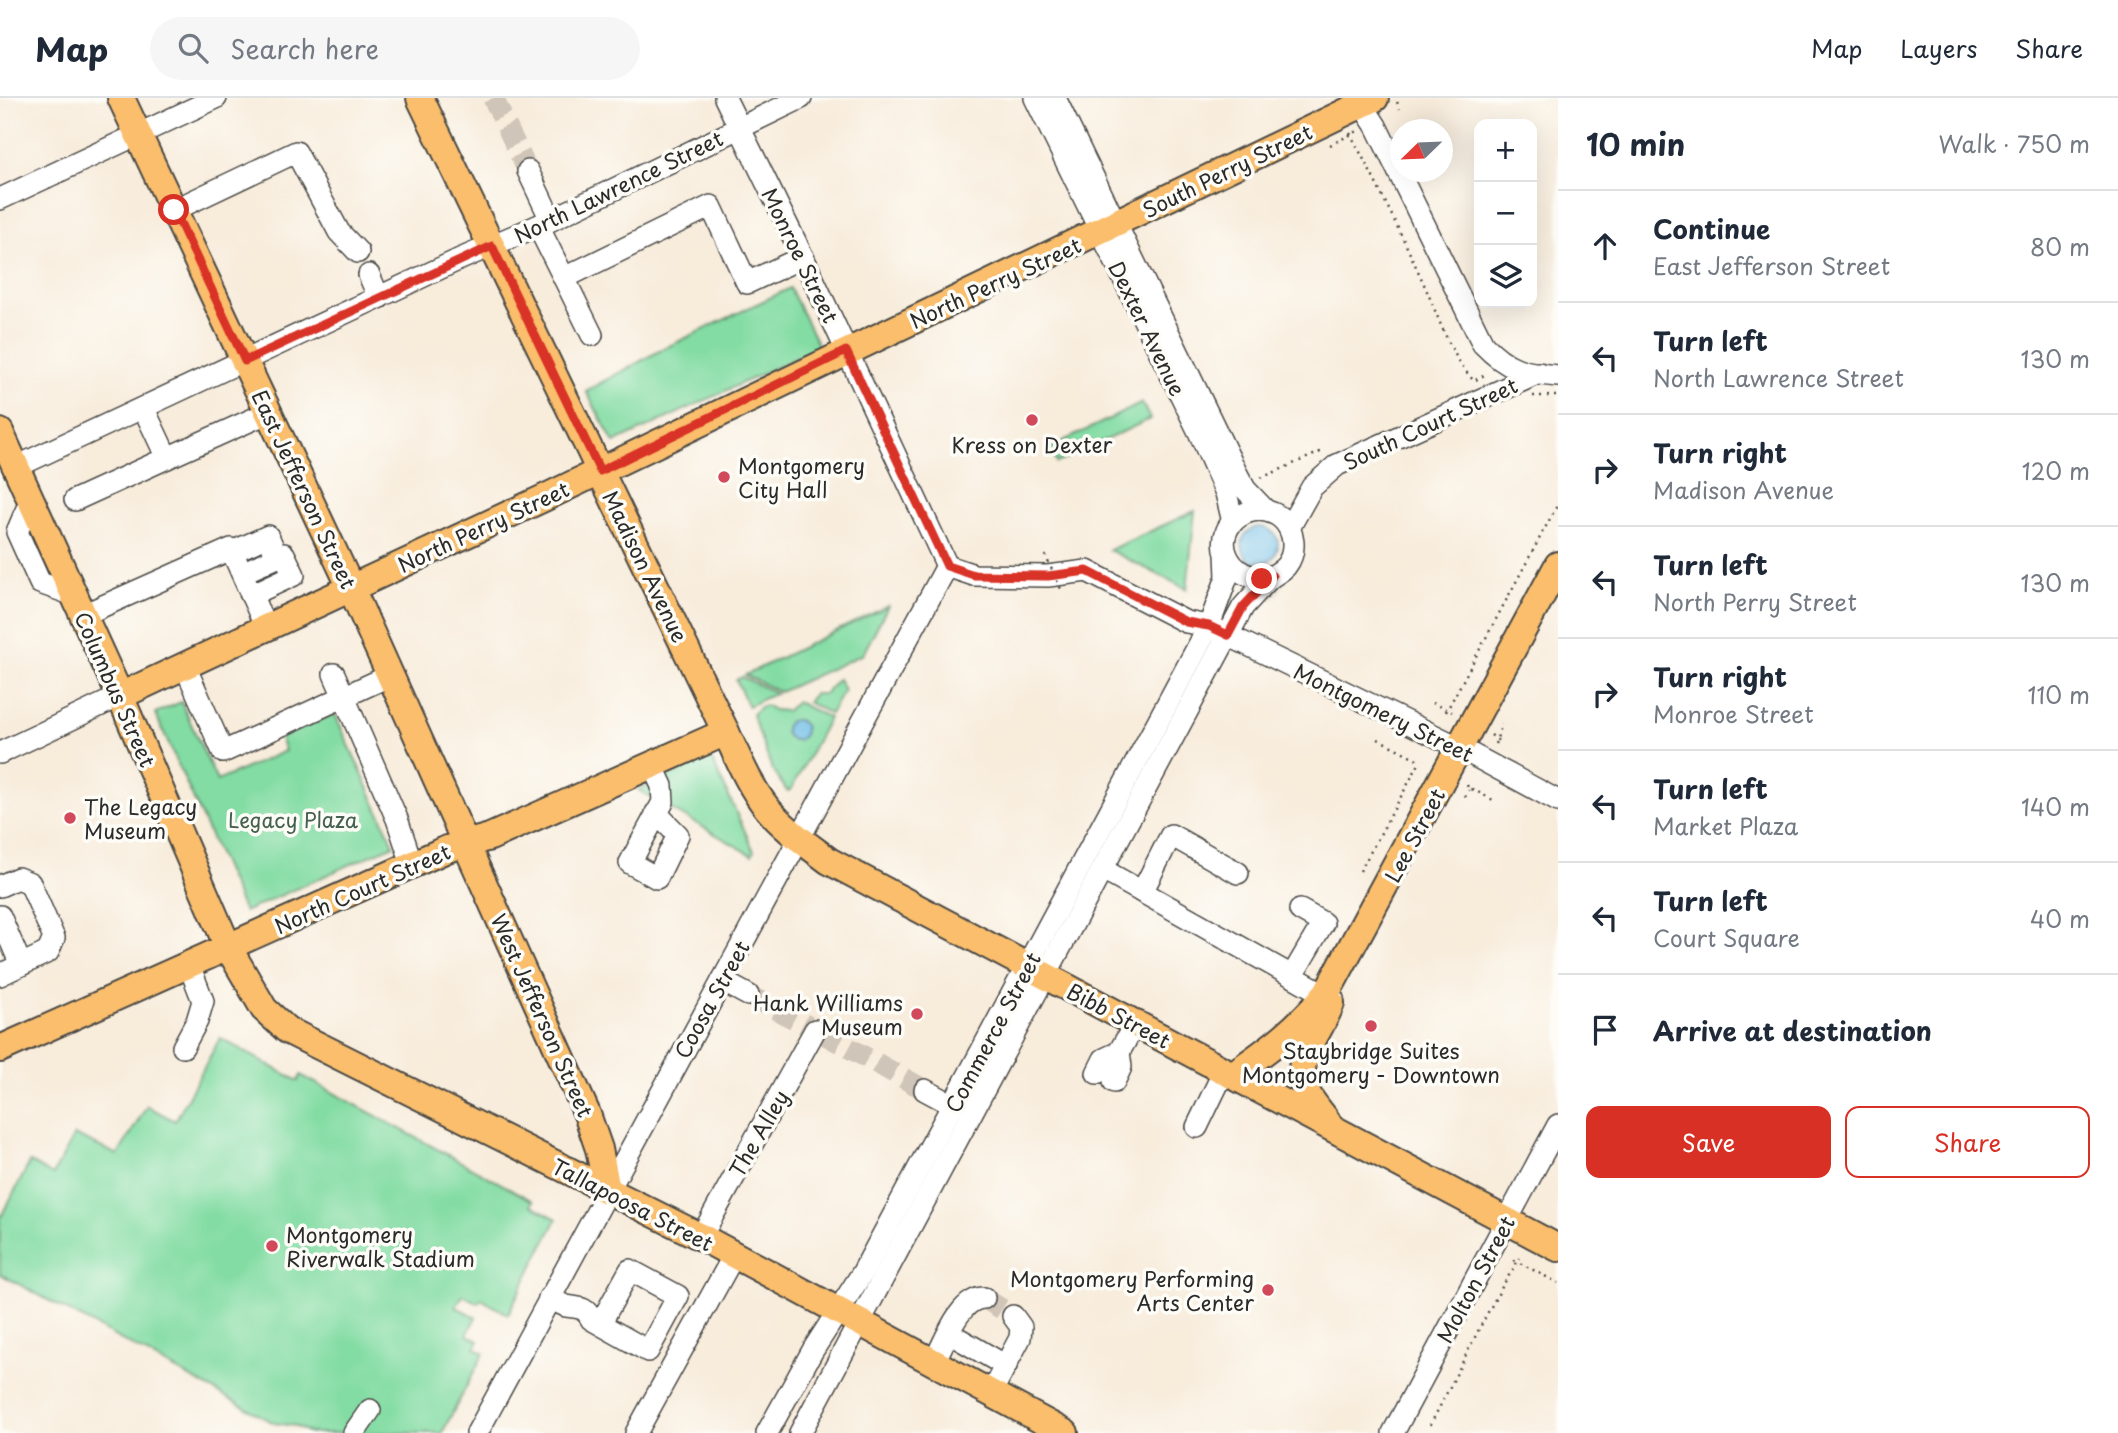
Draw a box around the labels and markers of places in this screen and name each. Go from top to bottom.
marker: Kress on Dexter [1024,412,1040,428]
place label: Kress on Dexter [952,428,1113,460]
place label: Montgomery City Hall [738,449,865,505]
marker: Montgomery City Hall [716,469,732,485]
place label: The Legacy Museum [84,790,197,846]
marker: The Legacy Museum [62,810,78,826]
place label: Hank Williams Museum [753,986,903,1042]
marker: Hank Williams Museum [909,1006,925,1022]
marker: Staybridge Suites Montgomery - Downtown [1363,1018,1379,1034]
place label: Staybridge Suites Montgomery - Downtown [1242,1034,1500,1090]
place label: Montgomery Riverwalk Stadium [286,1218,475,1274]
marker: Montgomery Riverwalk Stadium [264,1238,280,1254]
place label: Montgomery Performing Arts Center [1010,1262,1254,1318]
marker: Montgomery Performing Arts Center [1260,1282,1276,1298]

